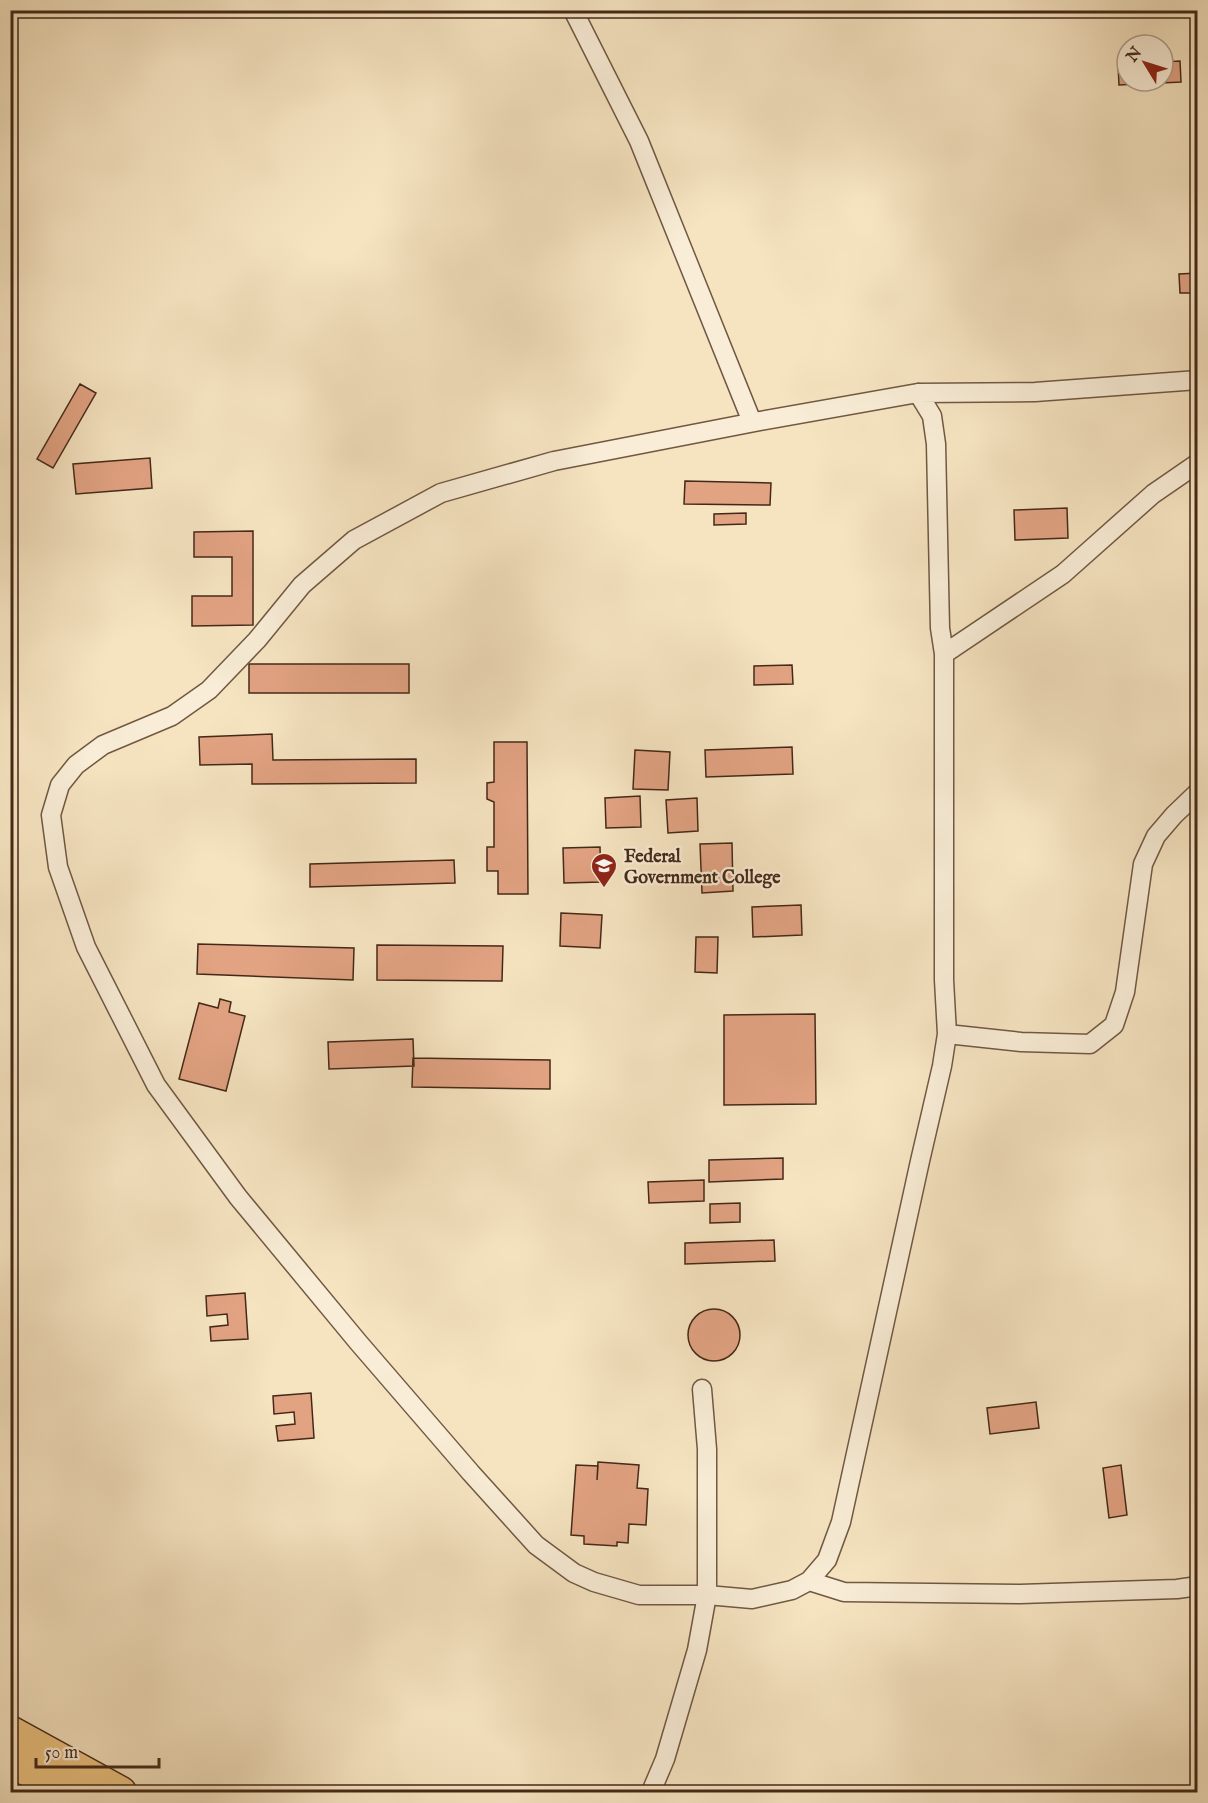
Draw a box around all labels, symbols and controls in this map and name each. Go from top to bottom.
north arrow [1115,33,1175,93]
text: N [1122,43,1147,67]
place label: Federal Government College [624,846,781,890]
school or university icon: Federal Government College [589,851,619,889]
scale bar [36,1731,159,1769]
text: 50 m [45,1742,78,1765]

